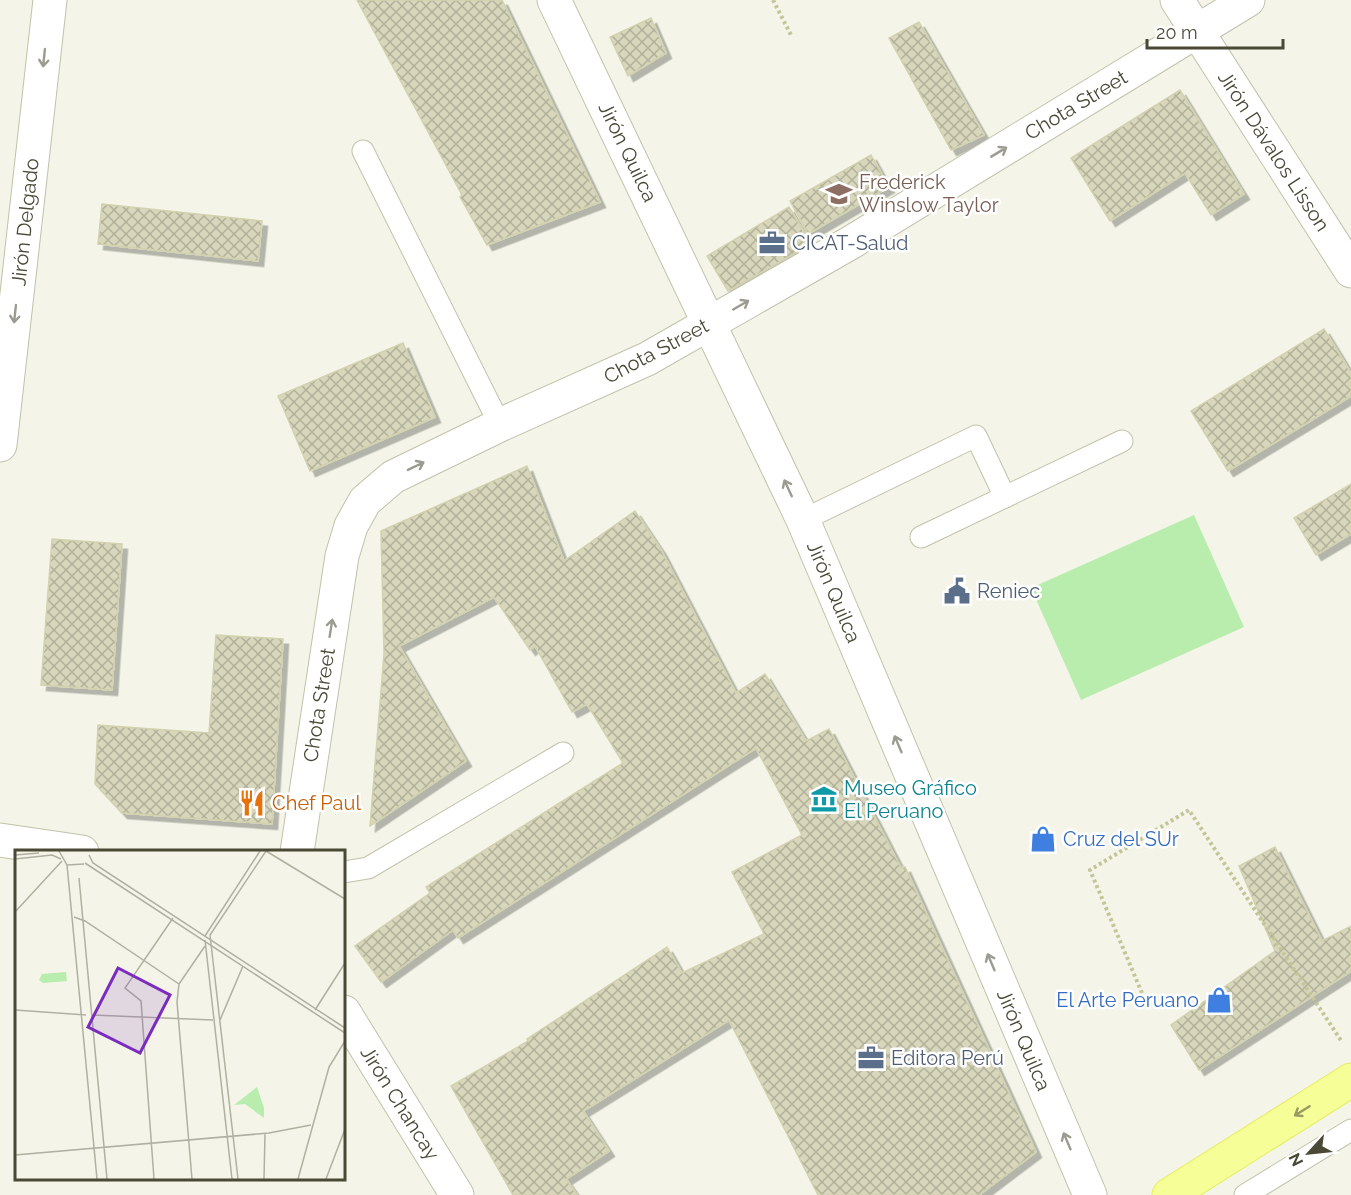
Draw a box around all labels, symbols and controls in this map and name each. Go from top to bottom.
scale bar [1147,12,1284,50]
text: 20 m [1156,22,1198,43]
one-way arrow [38,48,49,68]
street label: Chota Street [1020,65,1132,145]
street label: Jirón Dávalos Lisson [1213,66,1335,236]
street label: Jirón Quilca [594,98,662,206]
one-way arrow [990,145,1007,157]
street label: Jirón Delgado [6,157,44,287]
place label: Frederick Winslow Taylor [859,170,999,217]
school or university icon: Frederick Winslow Taylor [824,179,854,209]
office icon: CICAT-Salud [757,228,787,258]
place label: CICAT-Salud [792,231,909,255]
one-way arrow [732,299,750,310]
one-way arrow [9,304,20,324]
street label: Chota Street [599,313,713,389]
one-way arrow [407,459,425,471]
one-way arrow [781,479,793,497]
street label: Jirón Quilca [802,538,866,646]
public building icon: Reniec [942,576,972,606]
place label: Reniec [977,579,1040,603]
one-way arrow [326,618,337,638]
street label: Chota Street [298,646,340,764]
one-way arrow [892,735,903,753]
place label: Museo Gráfico El Peruano [844,776,977,823]
museum icon: Museo Gráfico El Peruano [809,784,839,814]
restaurant icon: Chef Paul [237,788,267,818]
place label: Chef Paul [272,791,361,815]
shop icon: Cruz del SUr [1028,824,1058,854]
place label: Cruz del SUr [1063,827,1179,851]
inset map [15,850,345,1180]
one-way arrow [985,953,996,971]
shop icon: El Arte Peruano [1204,985,1234,1015]
street label: Jirón Quilca [992,986,1056,1094]
place label: El Arte Peruano [1056,988,1199,1012]
street label: Jirón Chancay [355,1042,445,1164]
office icon: Editora Perú [856,1043,886,1073]
place label: Editora Perú [891,1046,1004,1070]
one-way arrow [1293,1105,1310,1118]
north arrow [1279,1123,1339,1183]
one-way arrow [1061,1133,1072,1151]
text: N [1285,1150,1307,1169]

